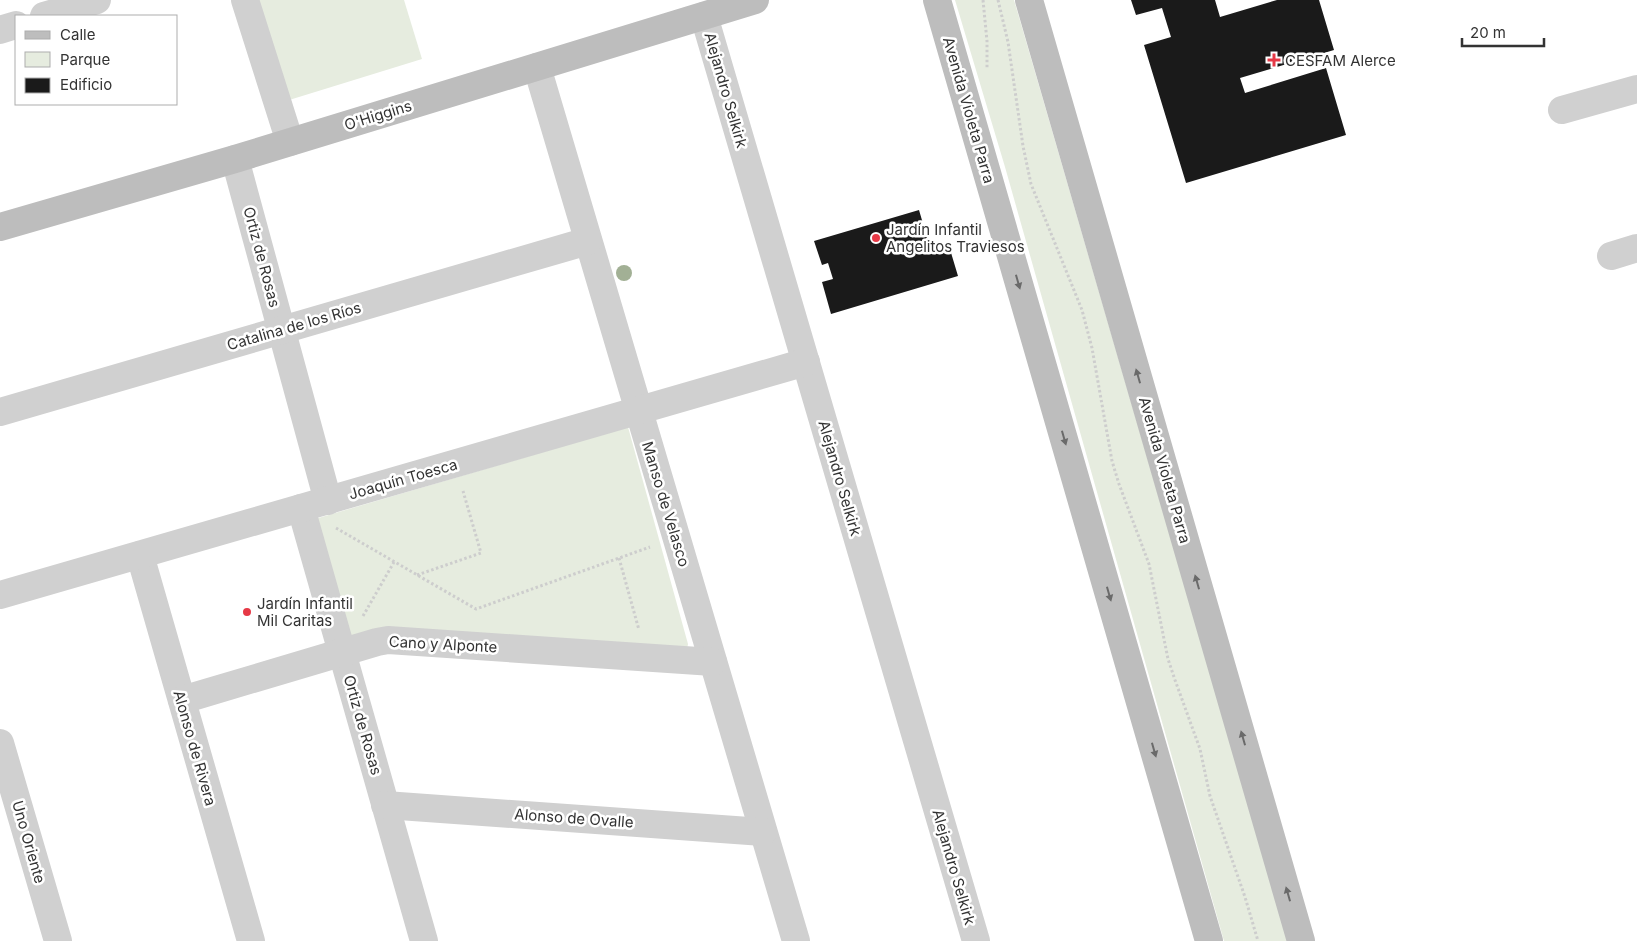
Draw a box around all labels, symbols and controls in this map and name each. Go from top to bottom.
legend [15,15,178,105]
scale bar [1462,15,1544,47]
text: 20 m [1470,23,1506,42]
text: Calle [60,25,95,44]
street label: Alejandro Selkirk [700,30,752,151]
street label: Avenida Violeta Parra [939,35,999,185]
text: Parque [60,50,110,69]
place label: CESFAM Alerce [1285,51,1396,70]
marker: CESFAM Alerce [1267,53,1281,67]
text: Edificio [60,75,112,94]
street label: O'Higgins [342,96,414,134]
street label: Ortiz de Rosas [239,205,285,309]
place label: Jardín Infantil Angelitos Traviesos [886,220,1025,256]
marker: Jardín Infantil Angelitos Traviesos [870,232,882,244]
one-way arrow [1015,275,1023,290]
street label: Catalina de los Ríos [225,298,363,354]
one-way arrow [1133,368,1141,383]
street label: Avenida Violeta Parra [1135,395,1195,545]
street label: Alejandro Selkirk [814,418,866,539]
one-way arrow [1060,431,1068,446]
street label: Manso de Velasco [638,439,694,569]
street label: Joaquín Toesca [346,454,460,504]
one-way arrow [1193,574,1201,589]
one-way arrow [1105,587,1113,602]
place label: Jardín Infantil Mil Caritas [257,594,353,630]
marker: Jardín Infantil Mil Caritas [241,606,253,618]
street label: Cano y Alponte [388,632,498,656]
street label: Ortiz de Rosas [340,673,386,777]
street label: Alonso de Rivera [169,688,221,808]
one-way arrow [1238,730,1246,745]
one-way arrow [1151,743,1159,758]
street label: Uno Oriente [8,798,50,886]
street label: Alonso de Ovalle [514,804,634,832]
street label: Alejandro Selkirk [928,807,980,928]
one-way arrow [1283,887,1291,902]

